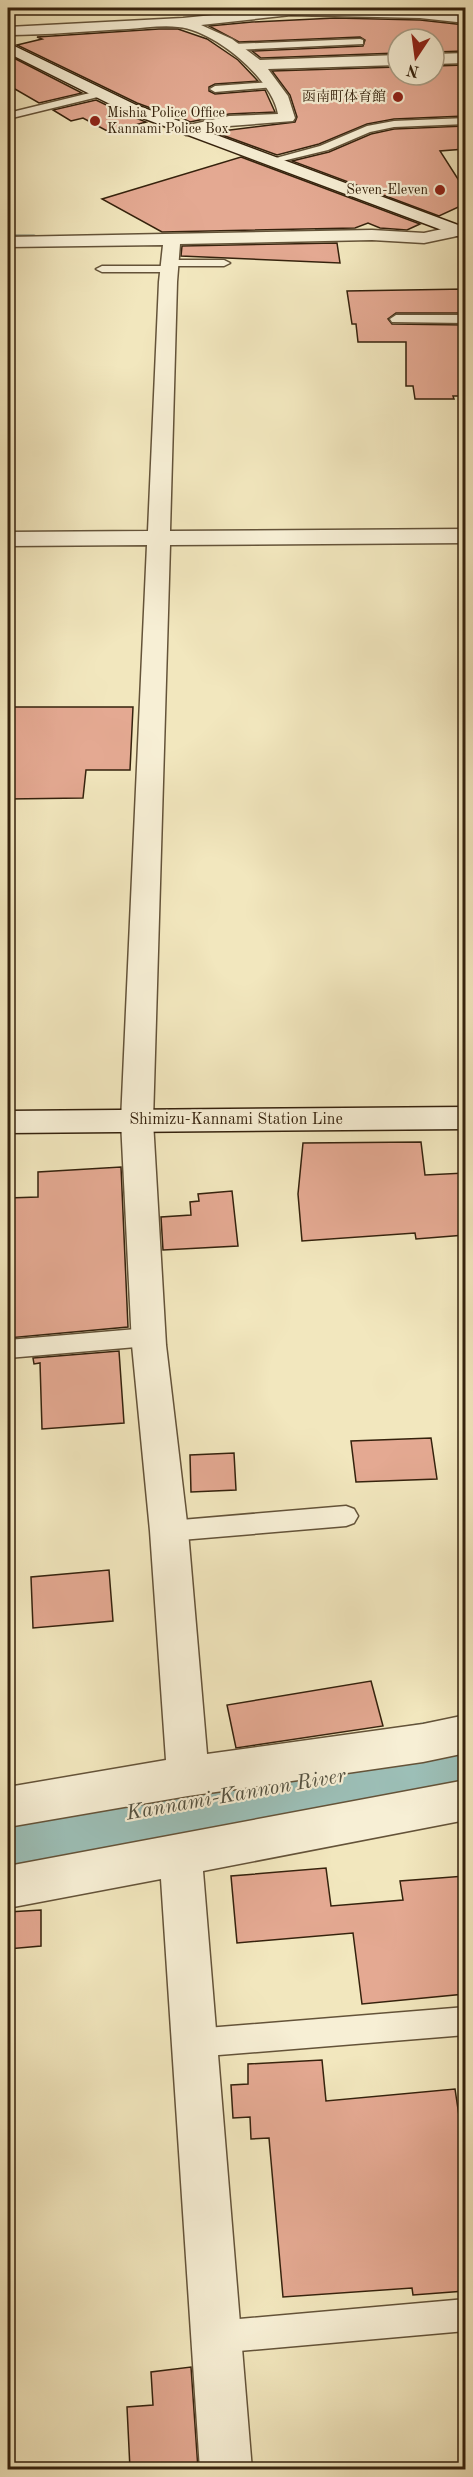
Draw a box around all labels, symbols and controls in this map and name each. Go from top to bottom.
north arrow [386,27,446,87]
text: N [405,60,421,79]
place label: 函南町体育館 [302,89,386,104]
marker: 函南町体育館 [391,90,405,104]
place label: Mishia Police Office Kannami Police Box [107,106,229,136]
marker: Mishia Police Office Kannami Police Box [88,114,102,128]
place label: Seven-Eleven [346,183,428,197]
marker: Seven-Eleven [433,183,447,197]
street label: Shimizu-Kannami Station Line [129,1112,343,1128]
water label: Kannami-Kannon River [124,1765,348,1825]

